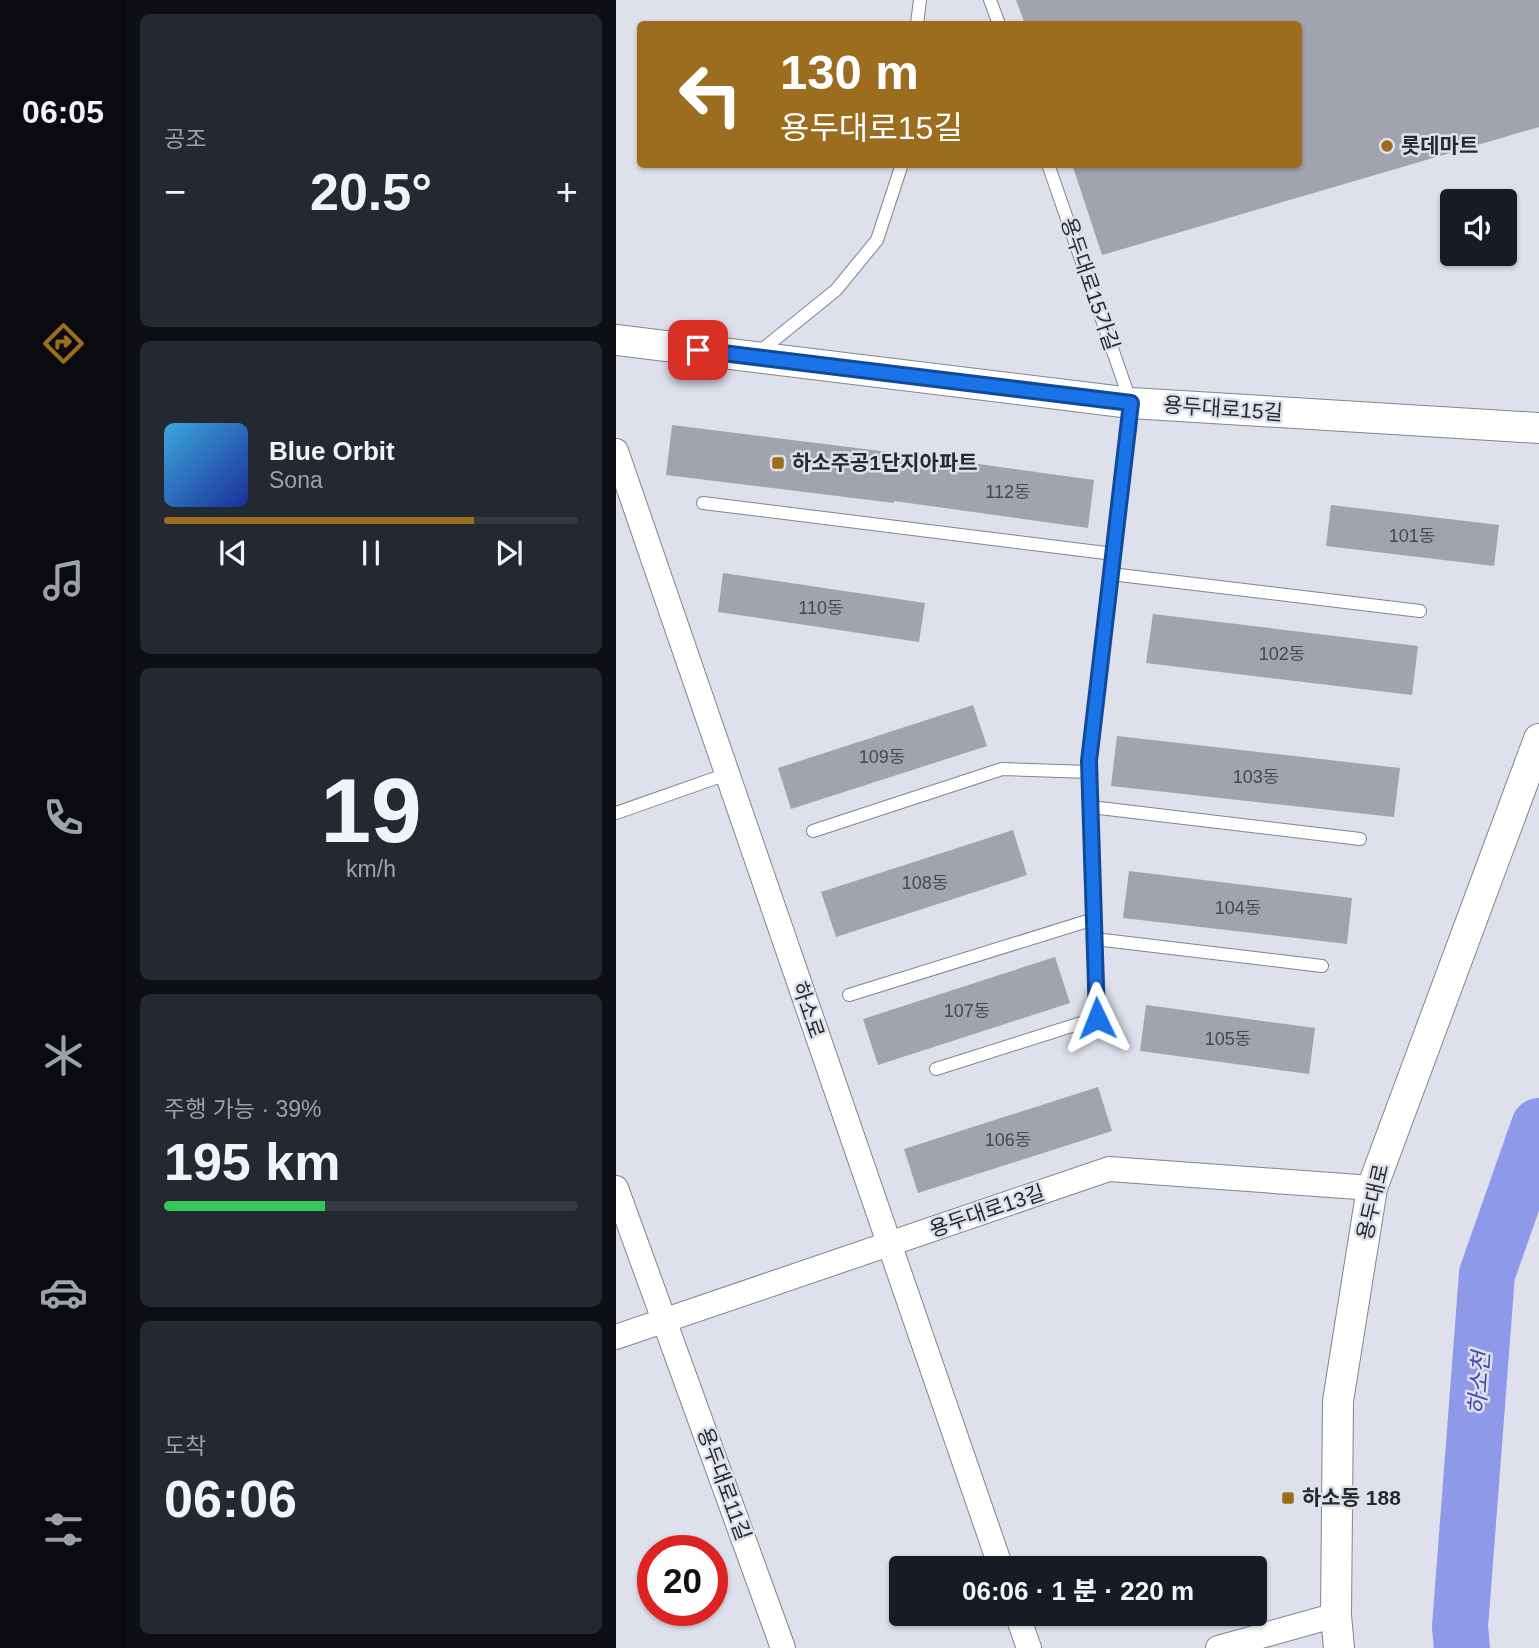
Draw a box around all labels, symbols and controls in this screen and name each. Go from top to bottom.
text: 130 m [780,45,919,99]
icon: left [665,49,756,140]
text: 06:05 [22,94,104,130]
text: 용두대로15길 [780,110,963,146]
text: 공조 [164,126,206,152]
place label: 롯데마트 [1401,134,1478,157]
marker: 롯데마트 [1379,138,1395,154]
text: 20.5° [310,163,432,221]
text: − [164,171,186,213]
text: + [556,171,578,213]
map controls [1440,189,1517,266]
button: sound [1440,189,1517,266]
street label: 용두대로15가길 [1057,214,1124,353]
icon: directions [39,319,88,368]
pin [668,320,728,380]
icon: arrive [679,331,717,369]
street label: 용두대로15길 [1162,393,1284,424]
text: Blue Orbit [269,436,395,466]
place label: 하소주공1단지아파트 [792,451,978,474]
marker: 하소주공1단지아파트 [770,455,786,471]
text: Sona [269,467,323,493]
house number: 112동 [985,482,1031,502]
house number: 101동 [1389,526,1435,546]
icon: previous [214,534,252,572]
icon: pause [352,534,390,572]
icon: next [490,534,528,572]
icon: music [39,556,88,605]
house number: 110동 [798,598,844,618]
house number: 102동 [1259,644,1305,664]
house number: 109동 [859,747,905,767]
text: 19 [320,760,422,861]
house number: 103동 [1233,767,1279,787]
icon: phone [39,793,88,842]
text: km/h [346,856,396,882]
house number: 108동 [902,873,948,893]
house number: 104동 [1215,898,1261,918]
street label: 하소로 [788,979,829,1041]
position arrow [1060,981,1134,1055]
house number: 107동 [944,1001,990,1021]
house number: 105동 [1205,1029,1251,1049]
icon: climate [39,1031,88,1080]
text: 주행 가능 · 39% [164,1096,322,1122]
house number: 106동 [985,1130,1031,1150]
text: 195 km [164,1133,340,1191]
street label: 용두대로 [1353,1162,1392,1242]
street label: 용두대로13길 [926,1180,1047,1241]
icon: car [39,1268,88,1317]
water label: 하소천 [1464,1348,1494,1416]
street label: 용두대로11길 [693,1424,756,1543]
text: 도착 [164,1433,206,1459]
text: 06:06 [164,1470,297,1528]
place label: 하소동 188 [1302,1486,1401,1509]
marker: 하소동 188 [1280,1490,1296,1506]
icon: filters [39,1505,88,1554]
speed limit sign: 20 [637,1535,728,1626]
text: 06:06 · 1 분 · 220 m [962,1576,1194,1606]

